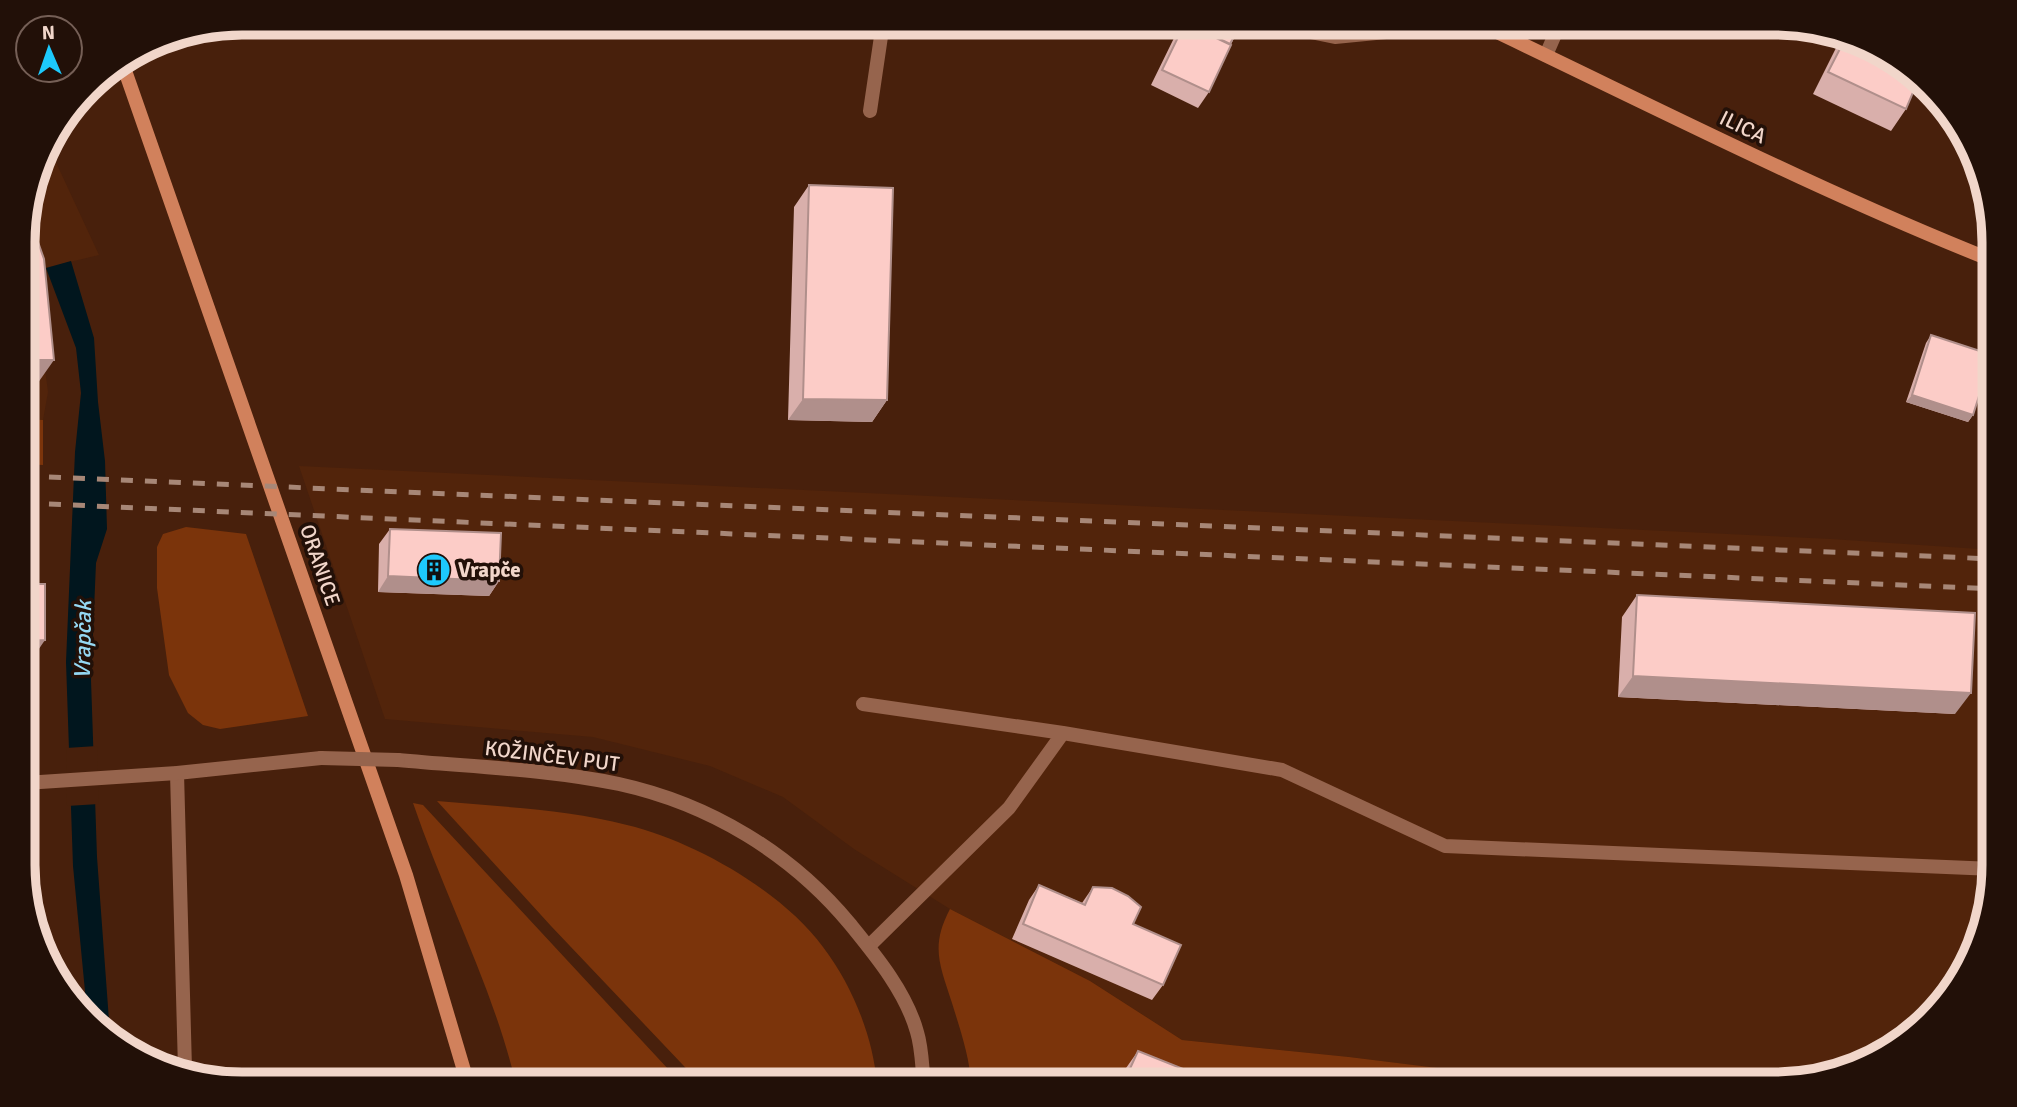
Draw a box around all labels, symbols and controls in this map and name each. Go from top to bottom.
north arrow [14,14,84,84]
text: N [41,21,55,45]
street label: ILICA [1715,105,1771,149]
street label: ORANICE [294,521,346,609]
building icon: Vrapče [415,551,453,589]
place label: Vrapče [458,557,521,583]
water label: Vrapčak [68,598,98,680]
street label: KOŽINČEV PUT [483,735,621,777]

